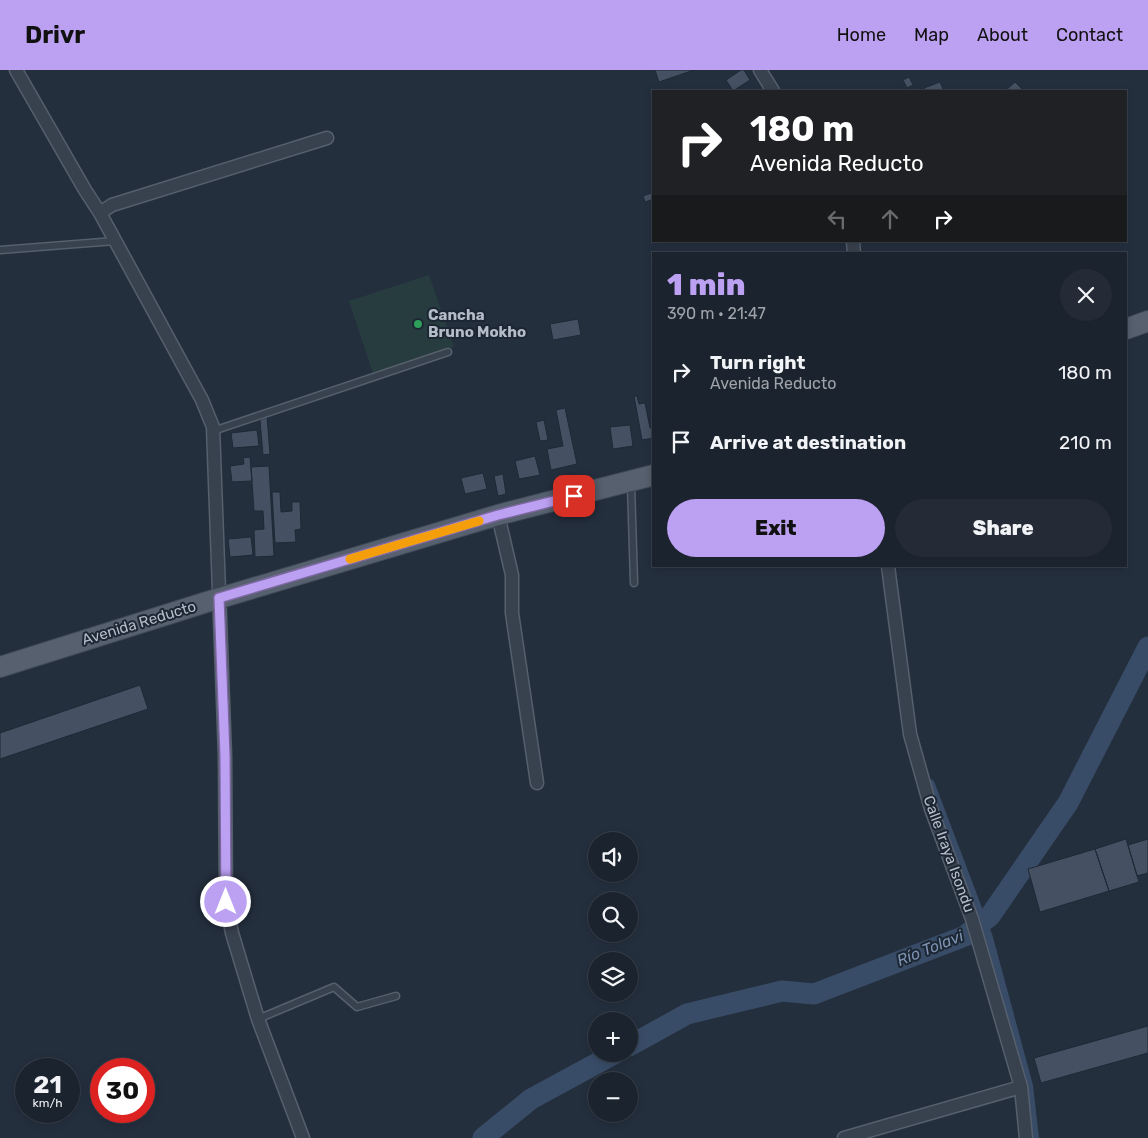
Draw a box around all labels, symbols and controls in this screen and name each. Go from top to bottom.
text: Drivr [25,21,85,49]
text: Home [837,24,886,46]
text: Map [914,24,949,46]
text: About [977,24,1028,46]
text: Contact [1056,24,1123,46]
text: 180 m [750,108,854,150]
icon: right [667,110,732,175]
text: Avenida Reducto [750,150,924,177]
icon: left [823,205,851,233]
icon: ahead [876,205,904,233]
icon: right [929,205,957,233]
text: 1 min [667,267,745,303]
button: close [1060,269,1112,321]
text: 390 m · 21:47 [667,304,766,323]
place label: Cancha Bruno Mokho [428,306,526,341]
marker: Cancha Bruno Mokho [412,318,424,330]
text: Turn right [710,351,805,374]
icon: right [667,358,695,386]
text: 180 m [1058,361,1112,384]
text: Avenida Reducto [710,374,836,393]
icon: arrive [667,428,695,456]
text: Arrive at destination [710,431,906,454]
text: 210 m [1059,431,1112,454]
pin [553,475,595,517]
icon: arrive [560,482,588,510]
button: Exit [667,499,885,557]
button: Share [895,499,1112,557]
street label: Avenida Reducto [80,597,198,649]
street label: Calle Iraya Isondu [920,793,978,915]
map controls [588,832,638,1122]
button: sound [588,832,638,882]
position arrow [199,875,251,927]
button: search [588,892,638,942]
water label: Río Tolavi [894,926,967,970]
button: layers [588,952,638,1002]
button: + [588,1012,638,1062]
speed limit sign: 30 [90,1058,155,1123]
text: 21 [33,1070,62,1099]
button: − [588,1072,638,1122]
text: km/h [33,1096,62,1110]

